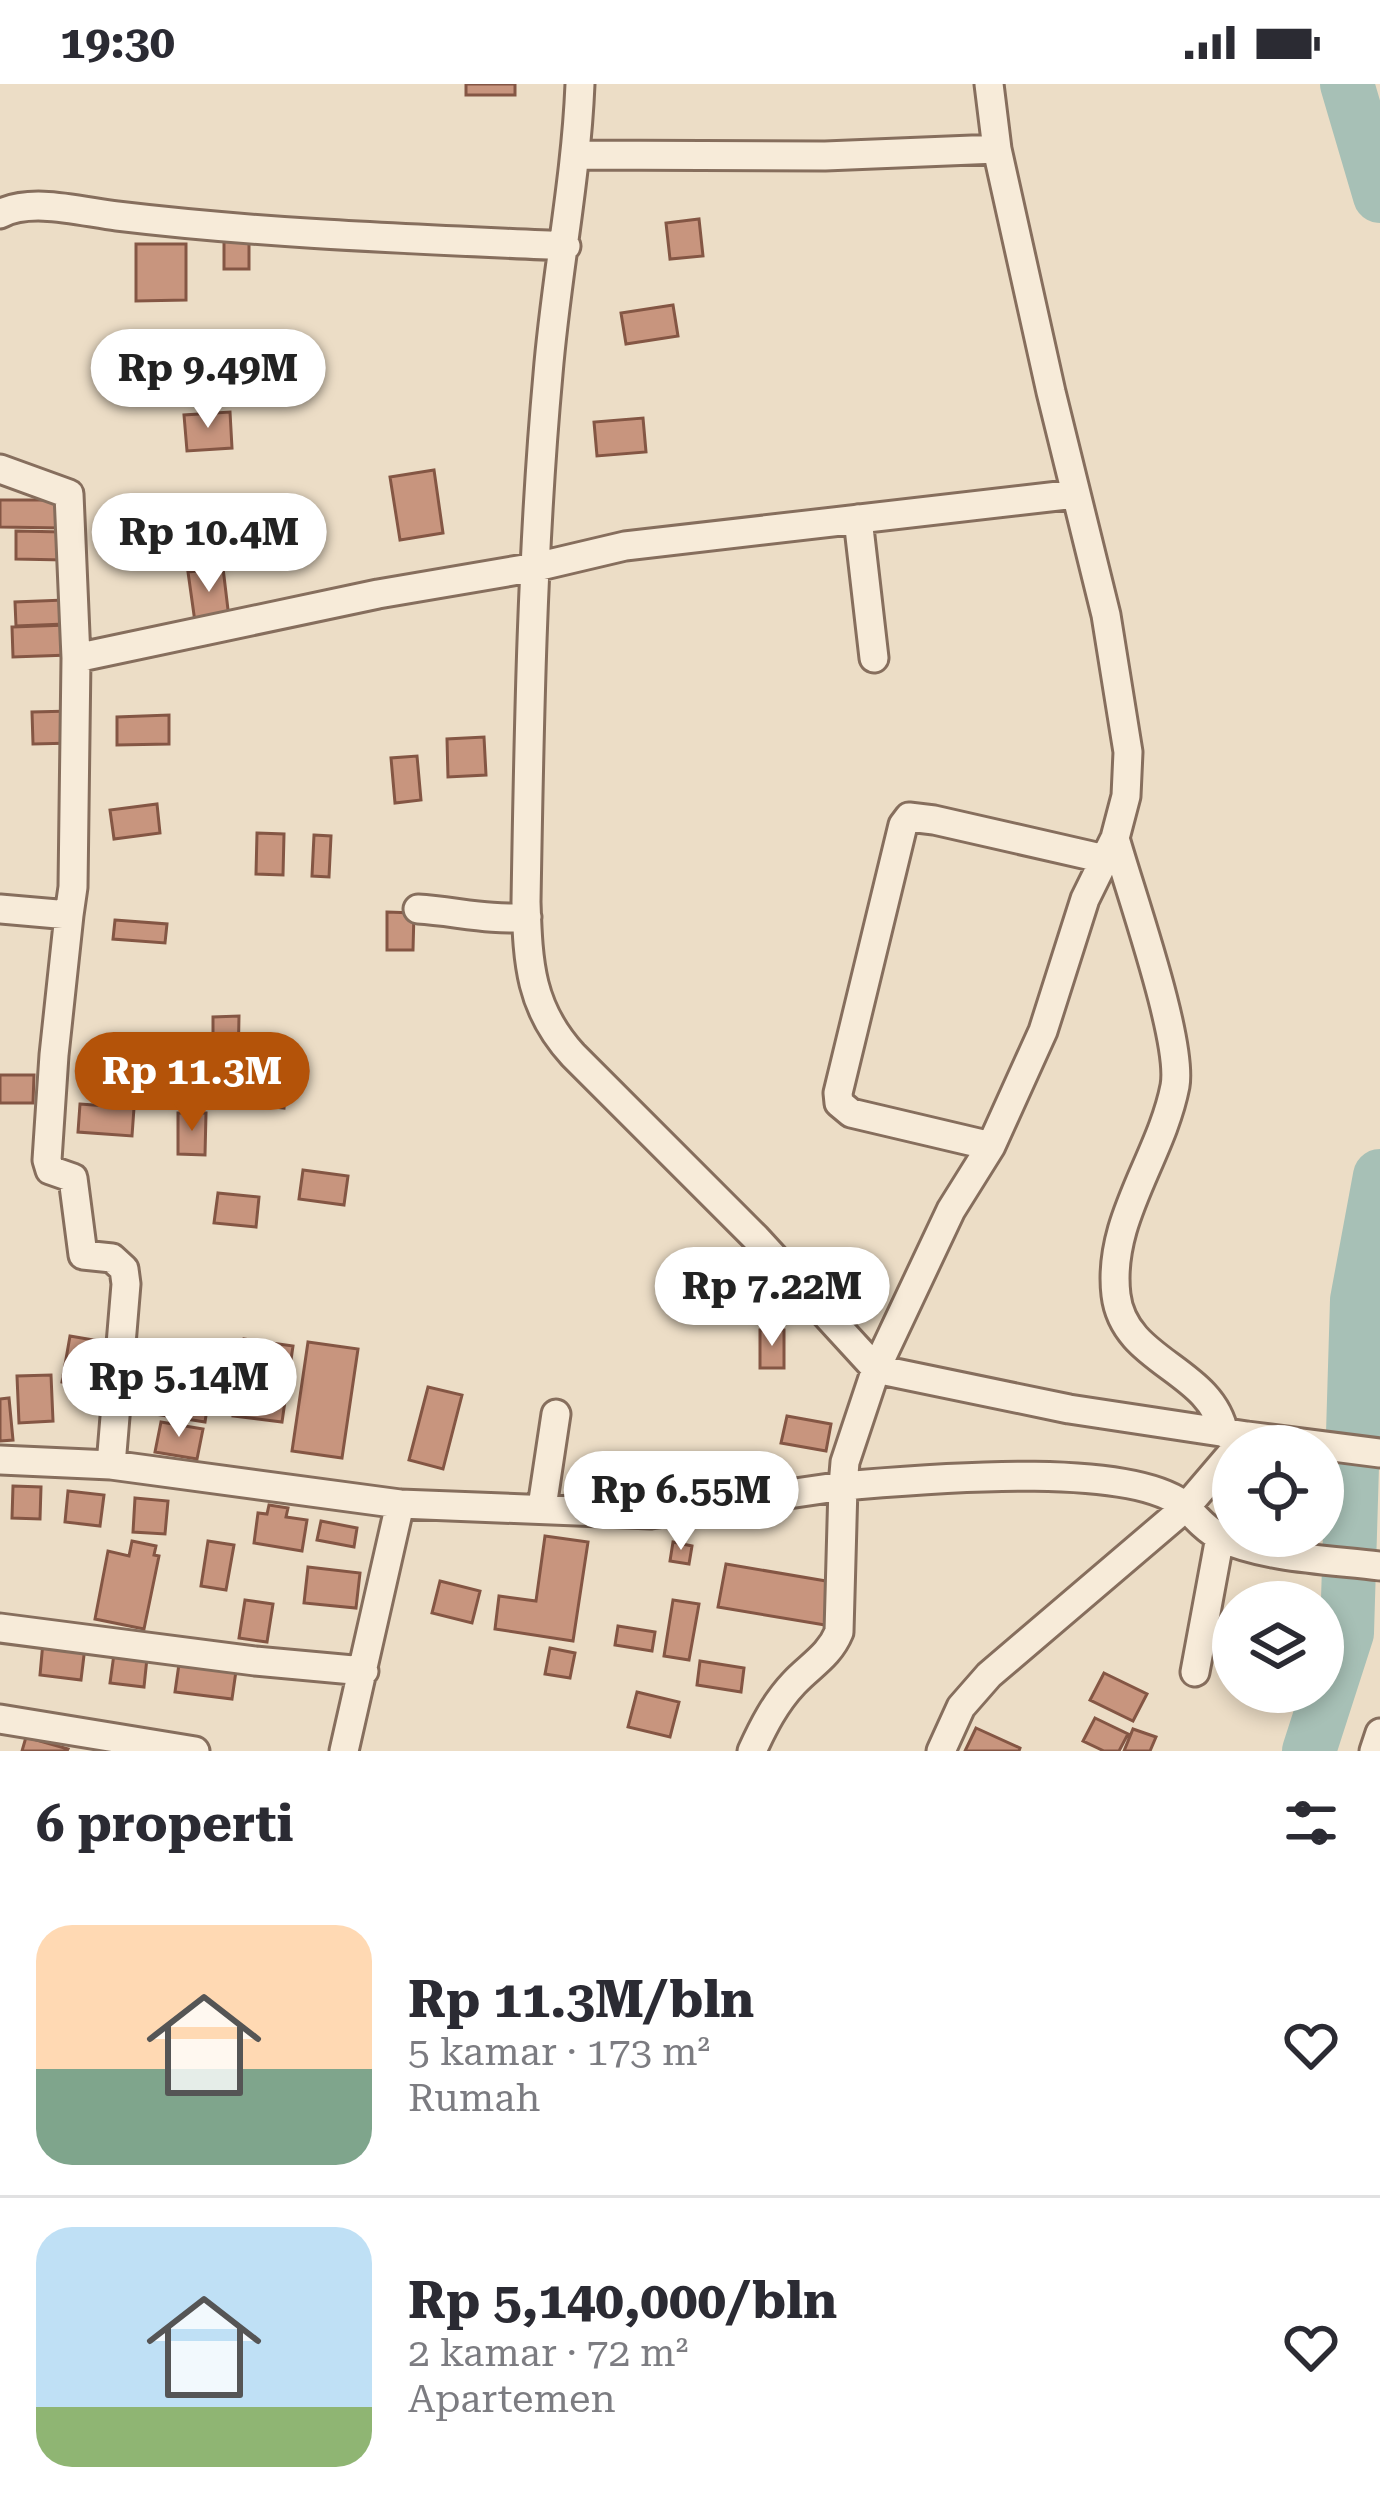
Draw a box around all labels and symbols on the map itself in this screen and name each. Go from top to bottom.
pin: Rp 9.49M [84,329,332,431]
pin: Rp 10.4M [85,493,333,595]
pin: Rp 11.3M [68,1032,316,1134]
pin: Rp 7.22M [648,1247,896,1349]
pin: Rp 5.14M [55,1338,303,1440]
pin: Rp 6.55M [557,1451,805,1553]

